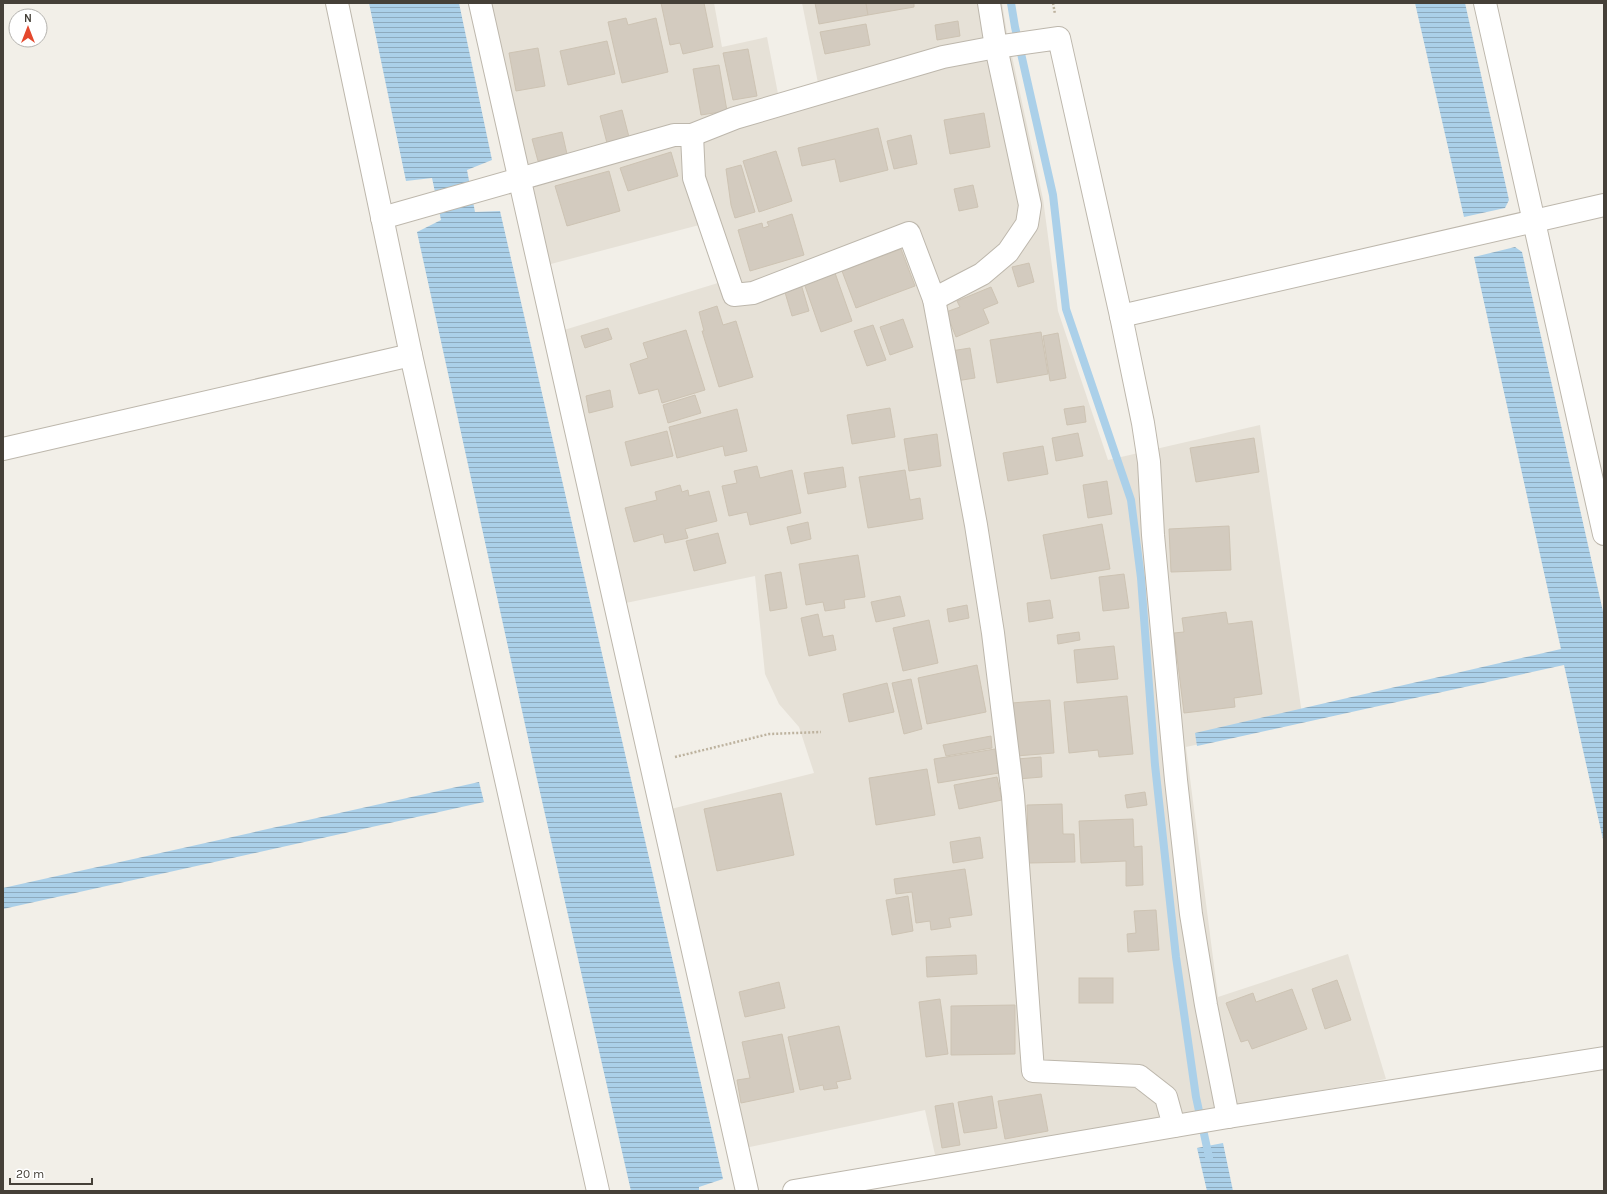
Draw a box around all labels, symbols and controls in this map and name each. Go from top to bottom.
north arrow [8,8,48,48]
text: N [24,12,32,25]
scale bar [10,1160,92,1186]
text: 20 m [16,1167,44,1181]

